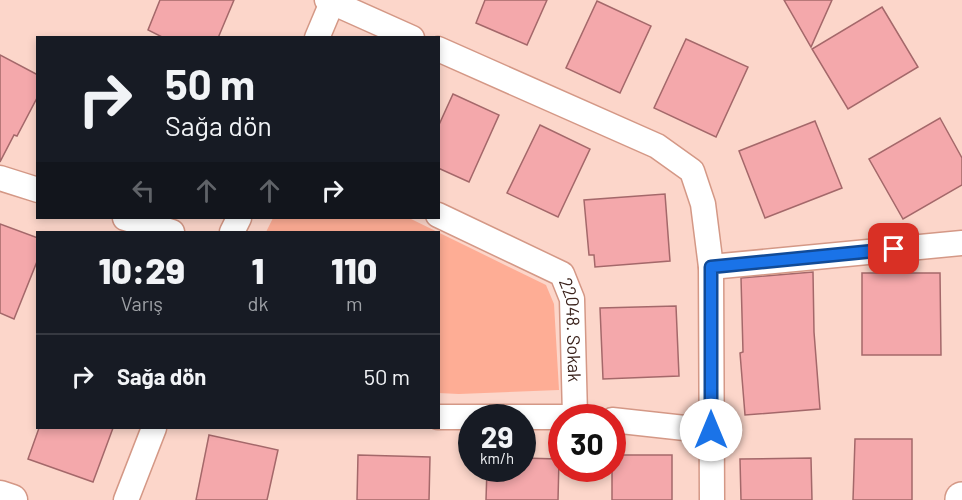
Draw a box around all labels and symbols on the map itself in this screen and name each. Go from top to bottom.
pin [868,223,919,274]
street label: 22048. Sokak [555,274,586,382]
position arrow [679,398,743,462]
speed limit sign: 30 [548,404,626,482]

